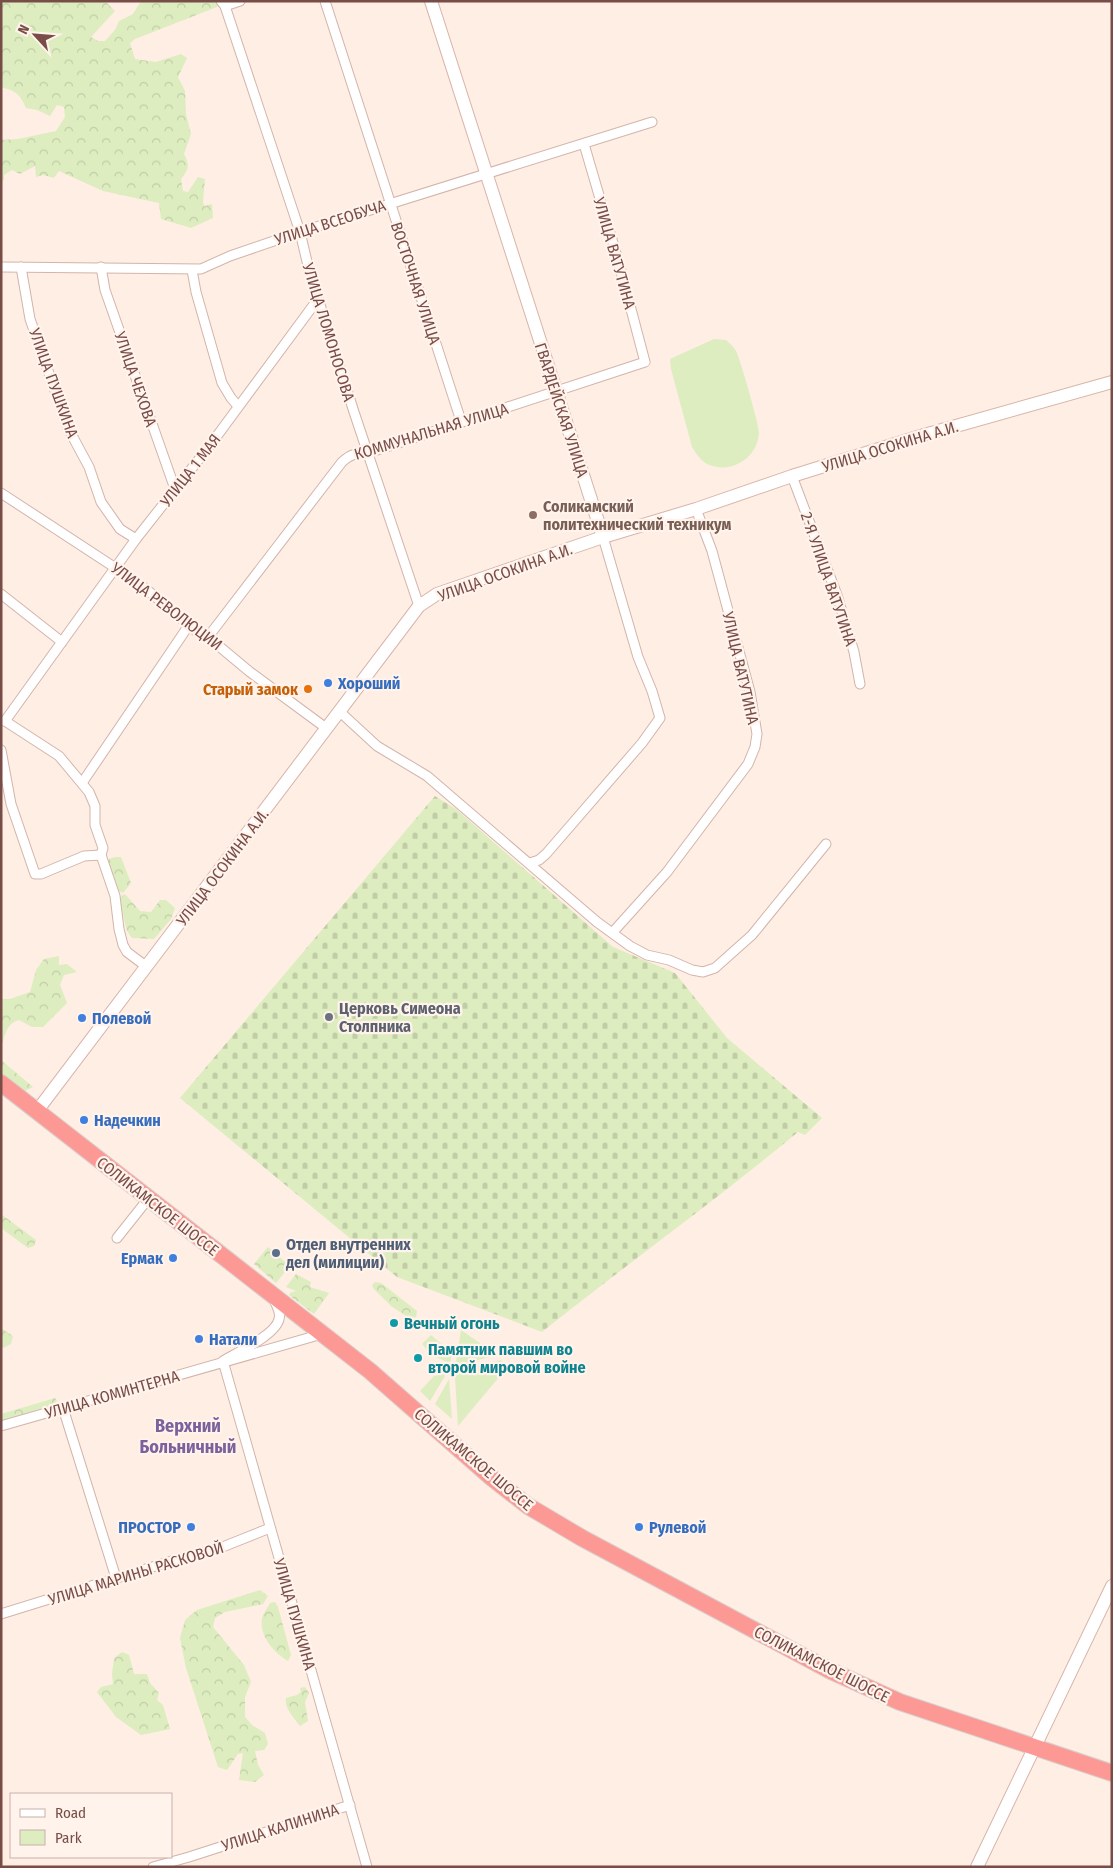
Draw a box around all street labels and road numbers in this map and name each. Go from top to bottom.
street label: УЛИЦА ВАТУТИНА [589,194,640,312]
street label: УЛИЦА ВСЕОБУЧА [271,195,389,250]
street label: ВОСТОЧНАЯ УЛИЦА [387,219,444,347]
street label: УЛИЦА ЛОМОНОСОВА [298,260,359,404]
street label: УЛИЦА ПУШКИНА [25,325,82,441]
street label: УЛИЦА ЧЕХОВА [110,328,161,430]
street label: ГВАРДЕЙСКАЯ УЛИЦА [531,340,592,480]
street label: КОММУНАЛЬНАЯ УЛИЦА [352,399,511,464]
street label: УЛИЦА ОСОКИНА А.И. [819,417,961,477]
street label: УЛИЦА 1 МАЯ [156,430,225,511]
street label: 2-Я УЛИЦА ВАТУТИНА [797,510,861,649]
street label: УЛИЦА ОСОКИНА А.И. [435,539,575,606]
street label: УЛИЦА РЕВОЛЮЦИИ [107,558,226,654]
street label: УЛИЦА ВАТУТИНА [718,609,763,727]
street label: УЛИЦА ОСОКИНА А.И. [172,805,273,930]
street label: СОЛИКАМСКОЕ ШОССЕ [93,1153,222,1260]
street label: УЛИЦА КОМИНТЕРНА [42,1366,182,1423]
street label: СОЛИКАМСКОЕ ШОССЕ [410,1404,537,1515]
street label: УЛИЦА МАРИНЫ РАСКОВОЙ [45,1538,226,1609]
street label: УЛИЦА ПУШКИНА [269,1555,320,1673]
street label: СОЛИКАМСКОЕ ШОССЕ [751,1622,893,1707]
street label: УЛИЦА КАЛИНИНА [218,1799,342,1856]

